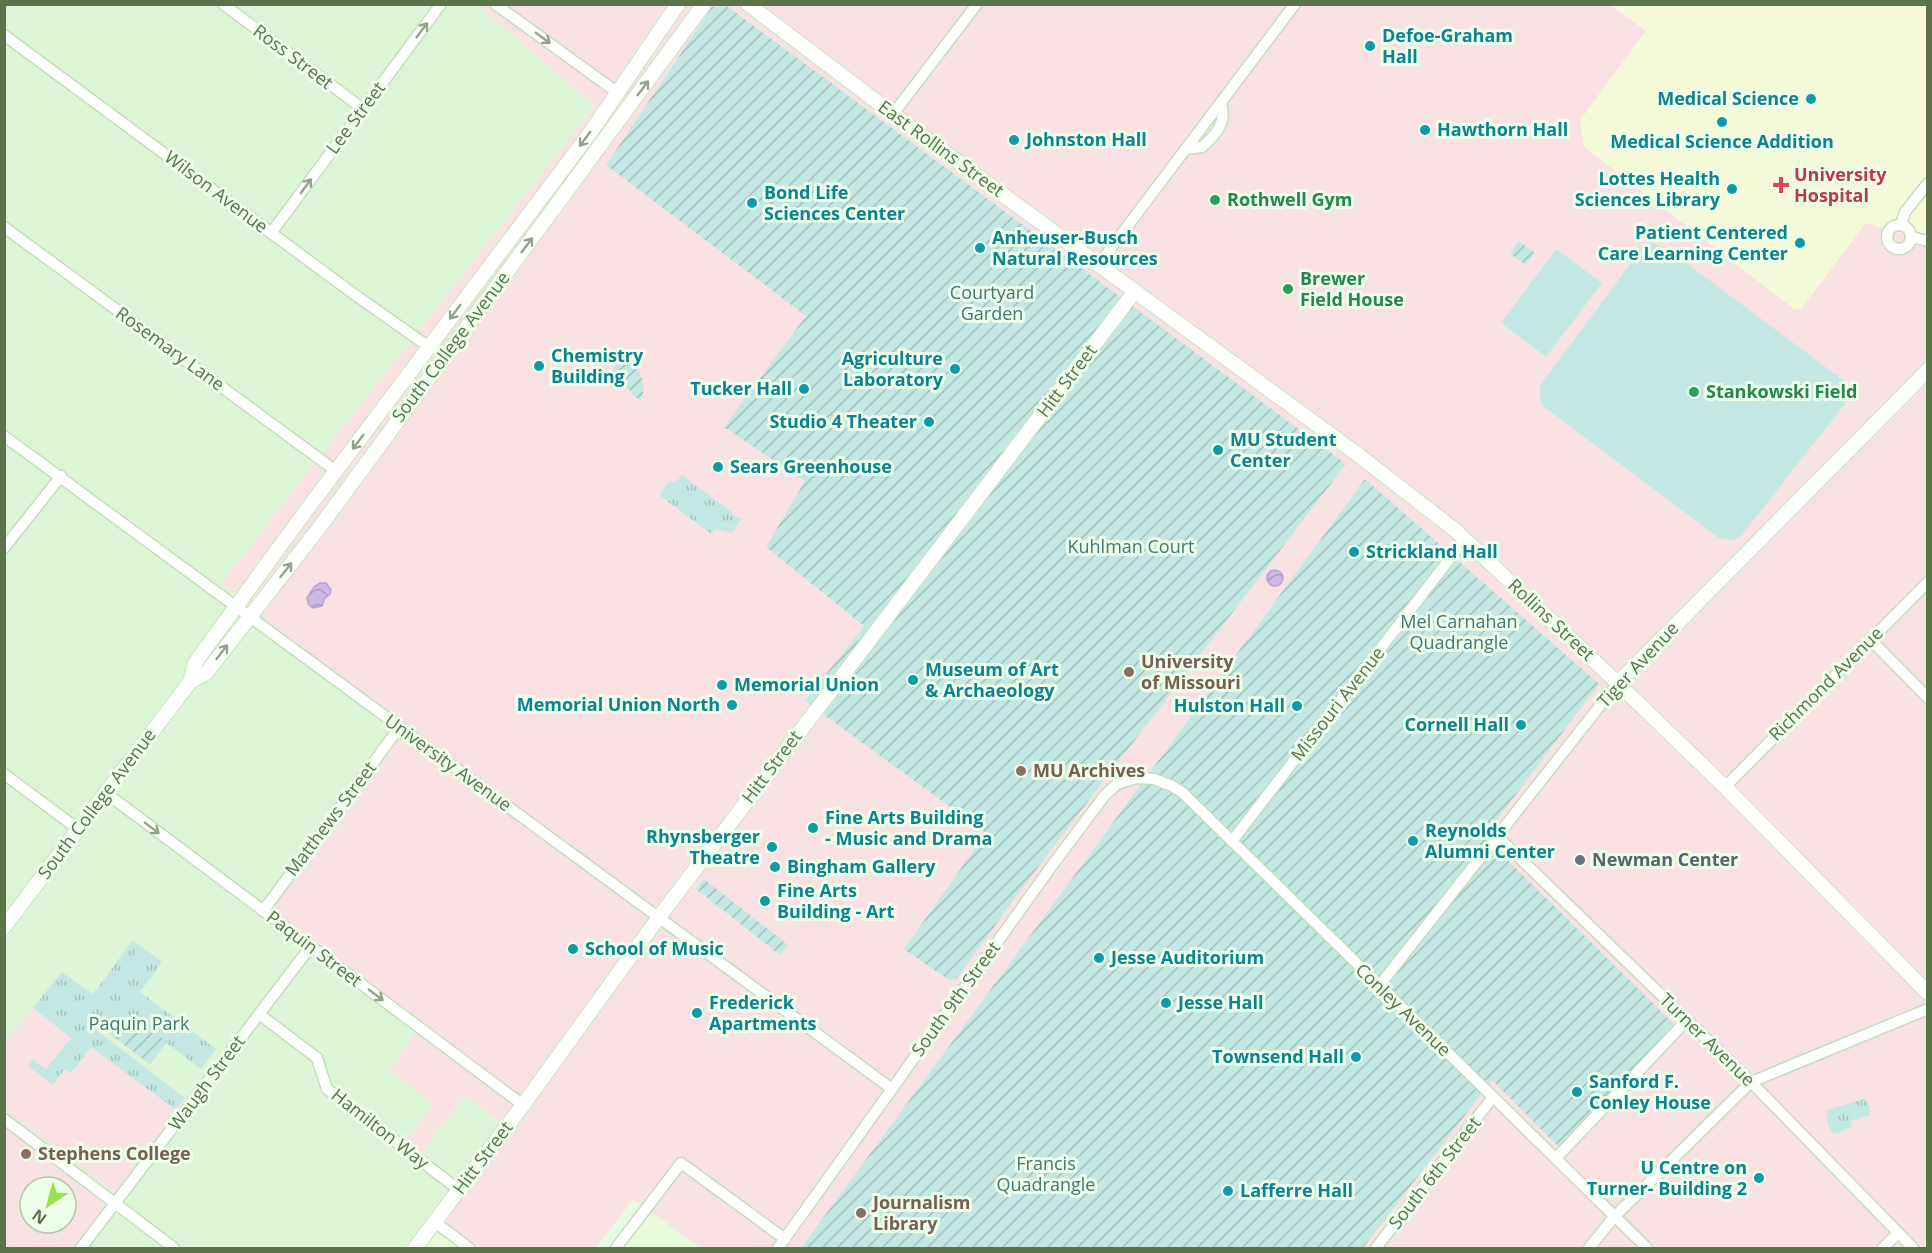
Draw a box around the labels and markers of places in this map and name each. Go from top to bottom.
place label: Defoe-Graham Hall [1382,23,1513,68]
marker: Defoe-Graham Hall [1363,39,1377,53]
place label: Medical Science [1657,86,1799,110]
marker: Medical Science [1804,92,1818,106]
marker: Medical Science Addition [1715,115,1729,129]
place label: Hawthorn Hall [1437,117,1568,141]
marker: Hawthorn Hall [1418,123,1432,137]
place label: Johnston Hall [1024,127,1147,151]
place label: Medical Science Addition [1610,129,1834,153]
marker: Johnston Hall [1007,133,1021,147]
place label: University Hospital [1794,162,1887,207]
place label: Lottes Health Sciences Library [1575,166,1721,211]
marker: University Hospital [1772,176,1790,194]
place label: Bond Life Sciences Center [764,180,905,225]
marker: Lottes Health Sciences Library [1725,182,1739,196]
place label: Rothwell Gym [1227,187,1352,211]
marker: Rothwell Gym [1208,193,1222,207]
marker: Bond Life Sciences Center [745,196,759,210]
place label: Patient Centered Care Learning Center [1598,220,1788,265]
place label: Anheuser-Busch Natural Resources [992,225,1158,270]
marker: Patient Centered Care Learning Center [1793,236,1807,250]
marker: Anheuser-Busch Natural Resources [973,241,987,255]
place label: Brewer Field House [1300,266,1404,311]
marker: Brewer Field House [1281,282,1295,296]
place label: Chemistry Building [551,343,644,388]
place label: Agriculture Laboratory [842,346,944,391]
marker: Chemistry Building [532,359,546,373]
marker: Agriculture Laboratory [948,362,962,376]
place label: Tucker Hall [690,376,792,400]
place label: Stankowski Field [1706,379,1857,403]
marker: Tucker Hall [797,382,811,396]
marker: Stankowski Field [1687,385,1701,399]
place label: Studio 4 Theater [769,409,917,433]
marker: Studio 4 Theater [922,415,936,429]
place label: MU Student Center [1230,427,1337,472]
marker: MU Student Center [1211,443,1225,457]
place label: Sears Greenhouse [730,454,892,478]
marker: Sears Greenhouse [711,460,725,474]
place label: Strickland Hall [1366,539,1498,563]
marker: Strickland Hall [1347,545,1361,559]
place label: University of Missouri [1141,649,1241,694]
place label: Museum of Art & Archaeology [925,657,1059,702]
marker: University of Missouri [1122,665,1136,679]
place label: Memorial Union [734,672,879,696]
marker: Museum of Art & Archaeology [906,673,920,687]
marker: Memorial Union [715,678,729,692]
place label: Memorial Union North [517,692,720,716]
place label: Hulston Hall [1174,693,1285,717]
marker: Memorial Union North [725,698,739,712]
marker: Hulston Hall [1290,699,1304,713]
place label: Cornell Hall [1404,712,1509,736]
marker: Cornell Hall [1514,718,1528,732]
place label: MU Archives [1033,758,1145,782]
marker: MU Archives [1014,764,1028,778]
place label: Fine Arts Building - Music and Drama [825,805,992,850]
place label: Reynolds Alumni Center [1425,818,1555,863]
marker: Fine Arts Building - Music and Drama [806,821,820,835]
place label: Rhynsberger Theatre [646,824,760,869]
marker: Reynolds Alumni Center [1406,834,1420,848]
marker: Rhynsberger Theatre [765,840,779,854]
place label: Newman Center [1592,847,1738,871]
marker: Newman Center [1573,853,1587,867]
place label: Bingham Gallery [787,854,936,878]
marker: Bingham Gallery [768,860,782,874]
place label: Fine Arts Building - Art [777,878,895,923]
marker: Fine Arts Building - Art [758,894,772,908]
place label: School of Music [585,936,724,960]
marker: School of Music [566,942,580,956]
place label: Jesse Auditorium [1109,945,1264,969]
marker: Jesse Auditorium [1092,951,1106,965]
place label: Frederick Apartments [709,990,817,1035]
place label: Jesse Hall [1176,990,1263,1014]
marker: Jesse Hall [1159,996,1173,1010]
marker: Frederick Apartments [690,1006,704,1020]
place label: Townsend Hall [1212,1044,1344,1068]
marker: Townsend Hall [1349,1050,1363,1064]
place label: Sanford F. Conley House [1589,1069,1711,1114]
marker: Sanford F. Conley House [1570,1085,1584,1099]
place label: Stephens College [38,1141,191,1165]
marker: Stephens College [19,1147,33,1161]
place label: U Centre on Turner- Building 2 [1587,1155,1747,1200]
marker: U Centre on Turner- Building 2 [1752,1171,1766,1185]
place label: Lafferre Hall [1240,1178,1353,1202]
marker: Lafferre Hall [1221,1184,1235,1198]
place label: Journalism Library [871,1190,970,1235]
marker: Journalism Library [854,1206,868,1220]

